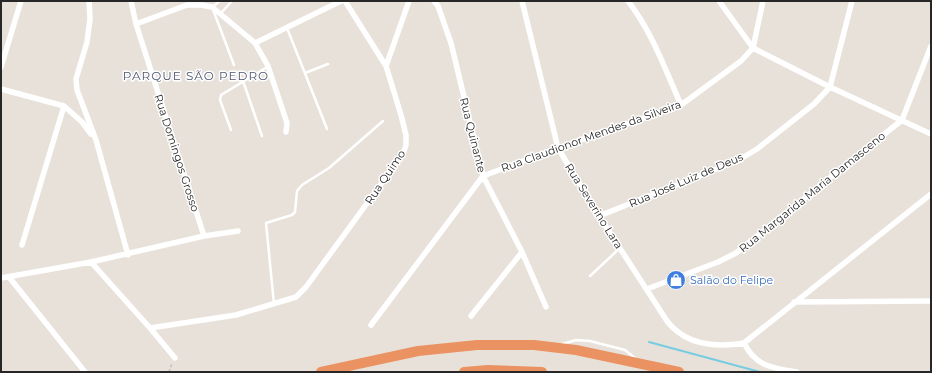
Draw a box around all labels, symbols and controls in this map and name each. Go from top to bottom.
district label: PARQUE SÃO PEDRO [123,68,269,83]
street label: Rua Domingos Grosso [151,92,203,214]
street label: Rua Quinante [457,96,489,174]
street label: Rua Claudionor Mendes da Silveira [499,97,683,175]
street label: Rua Margarida Maria Damasceno [736,129,888,255]
street label: Rua Quimo [362,147,408,207]
street label: Rua José Luiz de Deus [627,149,746,210]
street label: Rua Severino Lara [562,161,626,251]
shop icon: Salão do Felipe [665,269,687,291]
place label: Salão do Felipe [690,273,774,287]

